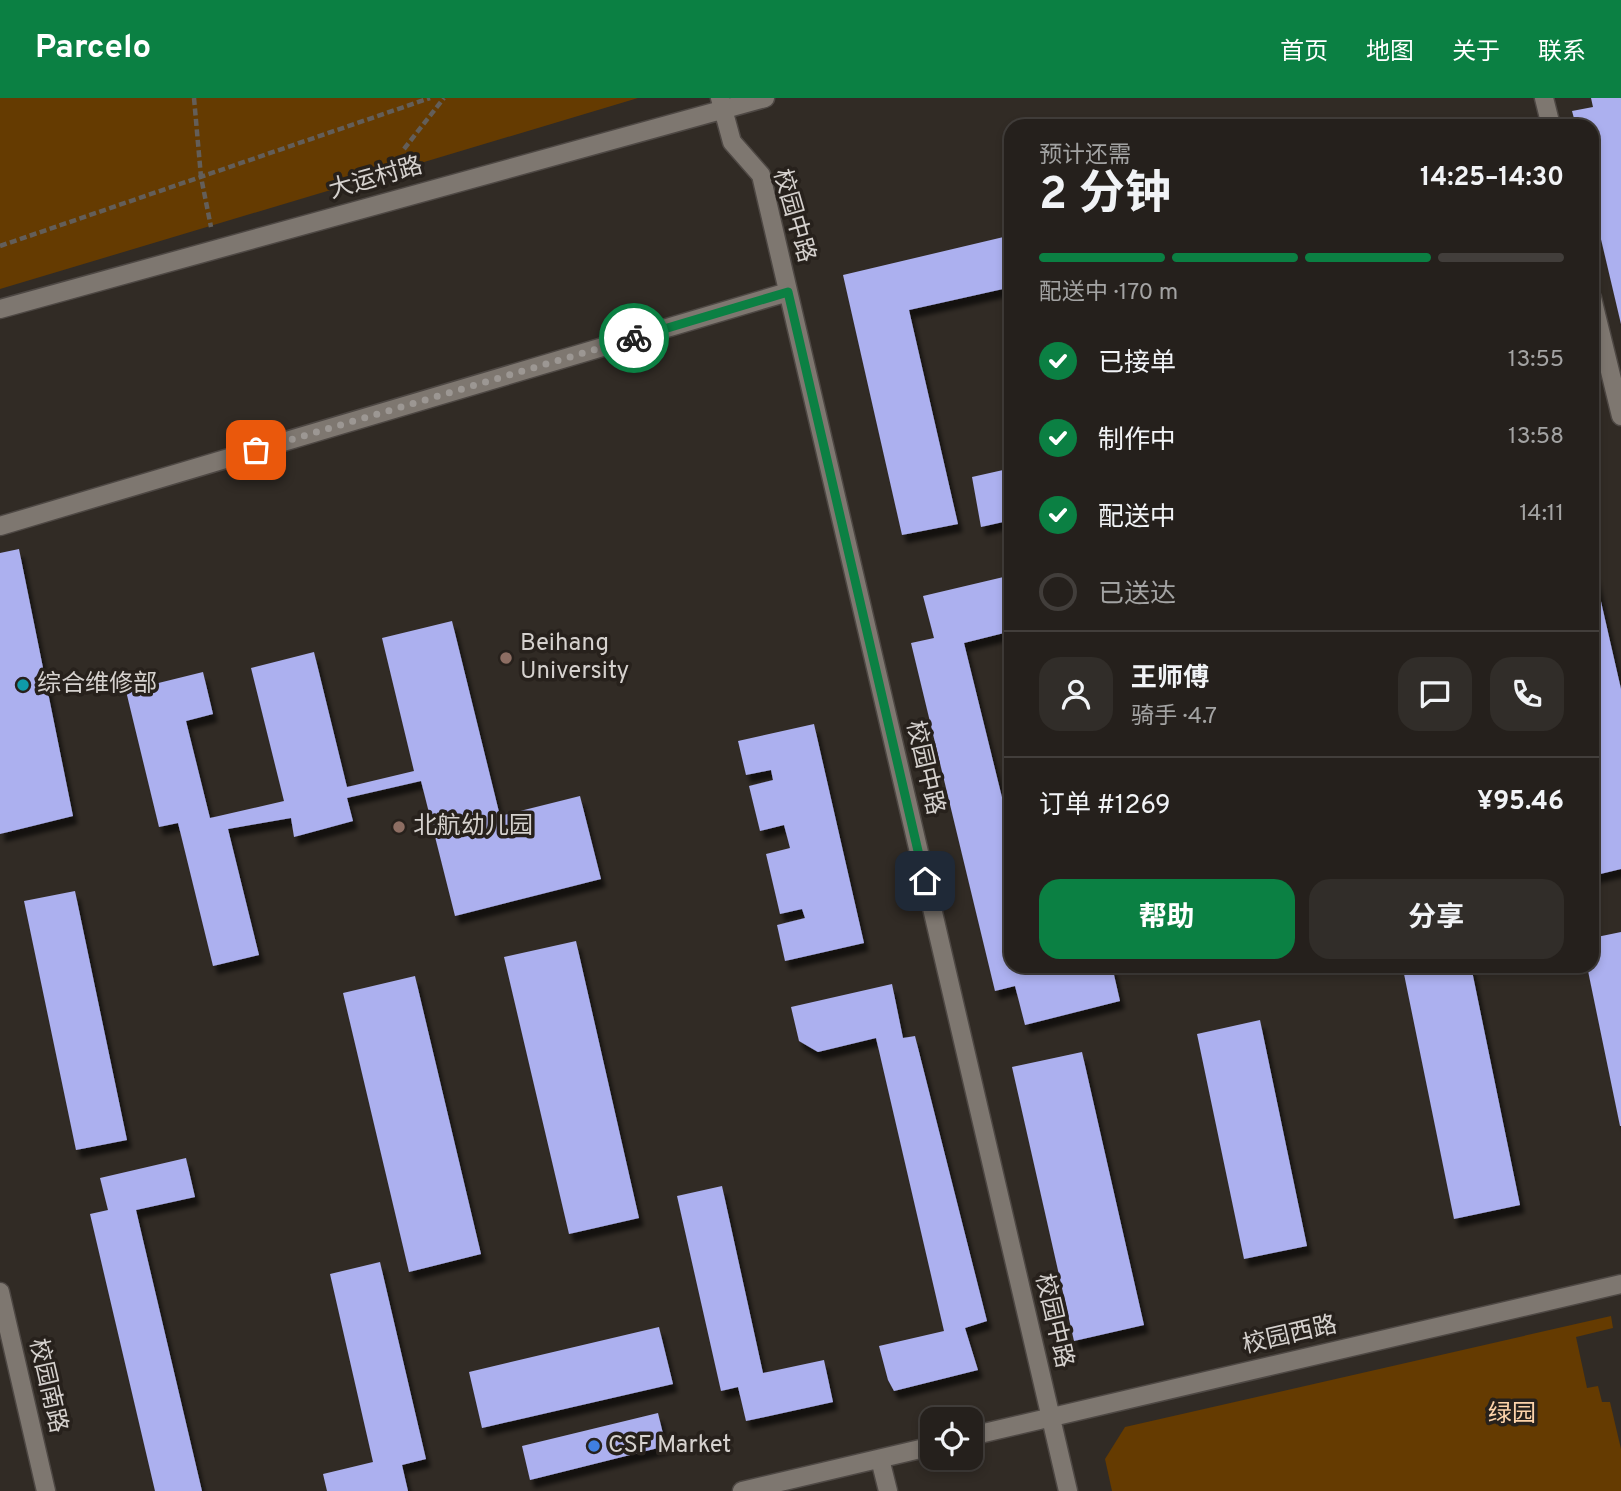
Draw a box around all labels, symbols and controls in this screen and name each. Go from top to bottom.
text: Parcelo [35,28,151,70]
text: 首页 [1280,38,1328,68]
text: 地图 [1366,38,1414,68]
text: 关于 [1452,38,1500,68]
text: 联系 [1538,38,1586,68]
text: 预计还需 [1039,142,1131,171]
street label: 大运村路 [326,151,426,207]
text: 14:25–14:30 [1420,162,1564,195]
street label: 校园中路 [765,166,821,266]
text: 2 分钟 [1039,167,1171,226]
text: 配送中 · 170 m [1039,279,1178,308]
courier [599,303,669,373]
icon: bike [615,319,653,357]
icon: check [1039,342,1077,380]
text: 13:55 [1508,346,1564,375]
text: 已接单 [1098,348,1176,381]
icon: check [1039,419,1077,457]
pin [226,420,286,480]
text: 13:58 [1508,423,1564,452]
text: 制作中 [1098,425,1176,458]
icon: bag [237,431,275,469]
icon: check [1039,496,1077,534]
text: 14:11 [1519,500,1564,529]
text: 配送中 [1098,502,1176,535]
text: 已送达 [1098,579,1176,612]
place label: Beihang University [520,629,629,687]
marker: Beihang University [498,650,514,666]
button: person [1039,657,1113,731]
button: chat [1398,657,1472,731]
button: phone [1490,657,1564,731]
text: 王师傅 [1131,663,1209,696]
place label: 综合维修部 [37,670,157,700]
marker: 综合维修部 [15,677,31,693]
text: 骑手 · 4.7 [1131,703,1217,732]
street label: 校园中路 [899,718,949,818]
text: ¥95.46 [1477,786,1564,819]
text: 订单 #1269 [1039,790,1171,823]
place label: 北航幼儿园 [413,812,533,842]
marker: 北航幼儿园 [391,819,407,835]
pin [895,851,955,911]
icon: home [906,862,944,900]
button: 帮助 [1039,879,1295,959]
button: 分享 [1309,879,1564,959]
street label: 校园中路 [1028,1271,1078,1371]
street label: 校园西路 [1240,1311,1340,1361]
street label: 校园南路 [22,1336,72,1436]
park label: 绿园 [1488,1400,1536,1430]
map controls [920,1407,983,1470]
button: locate [920,1407,983,1470]
place label: CSF Market [608,1431,731,1461]
marker: CSF Market [586,1438,602,1454]

